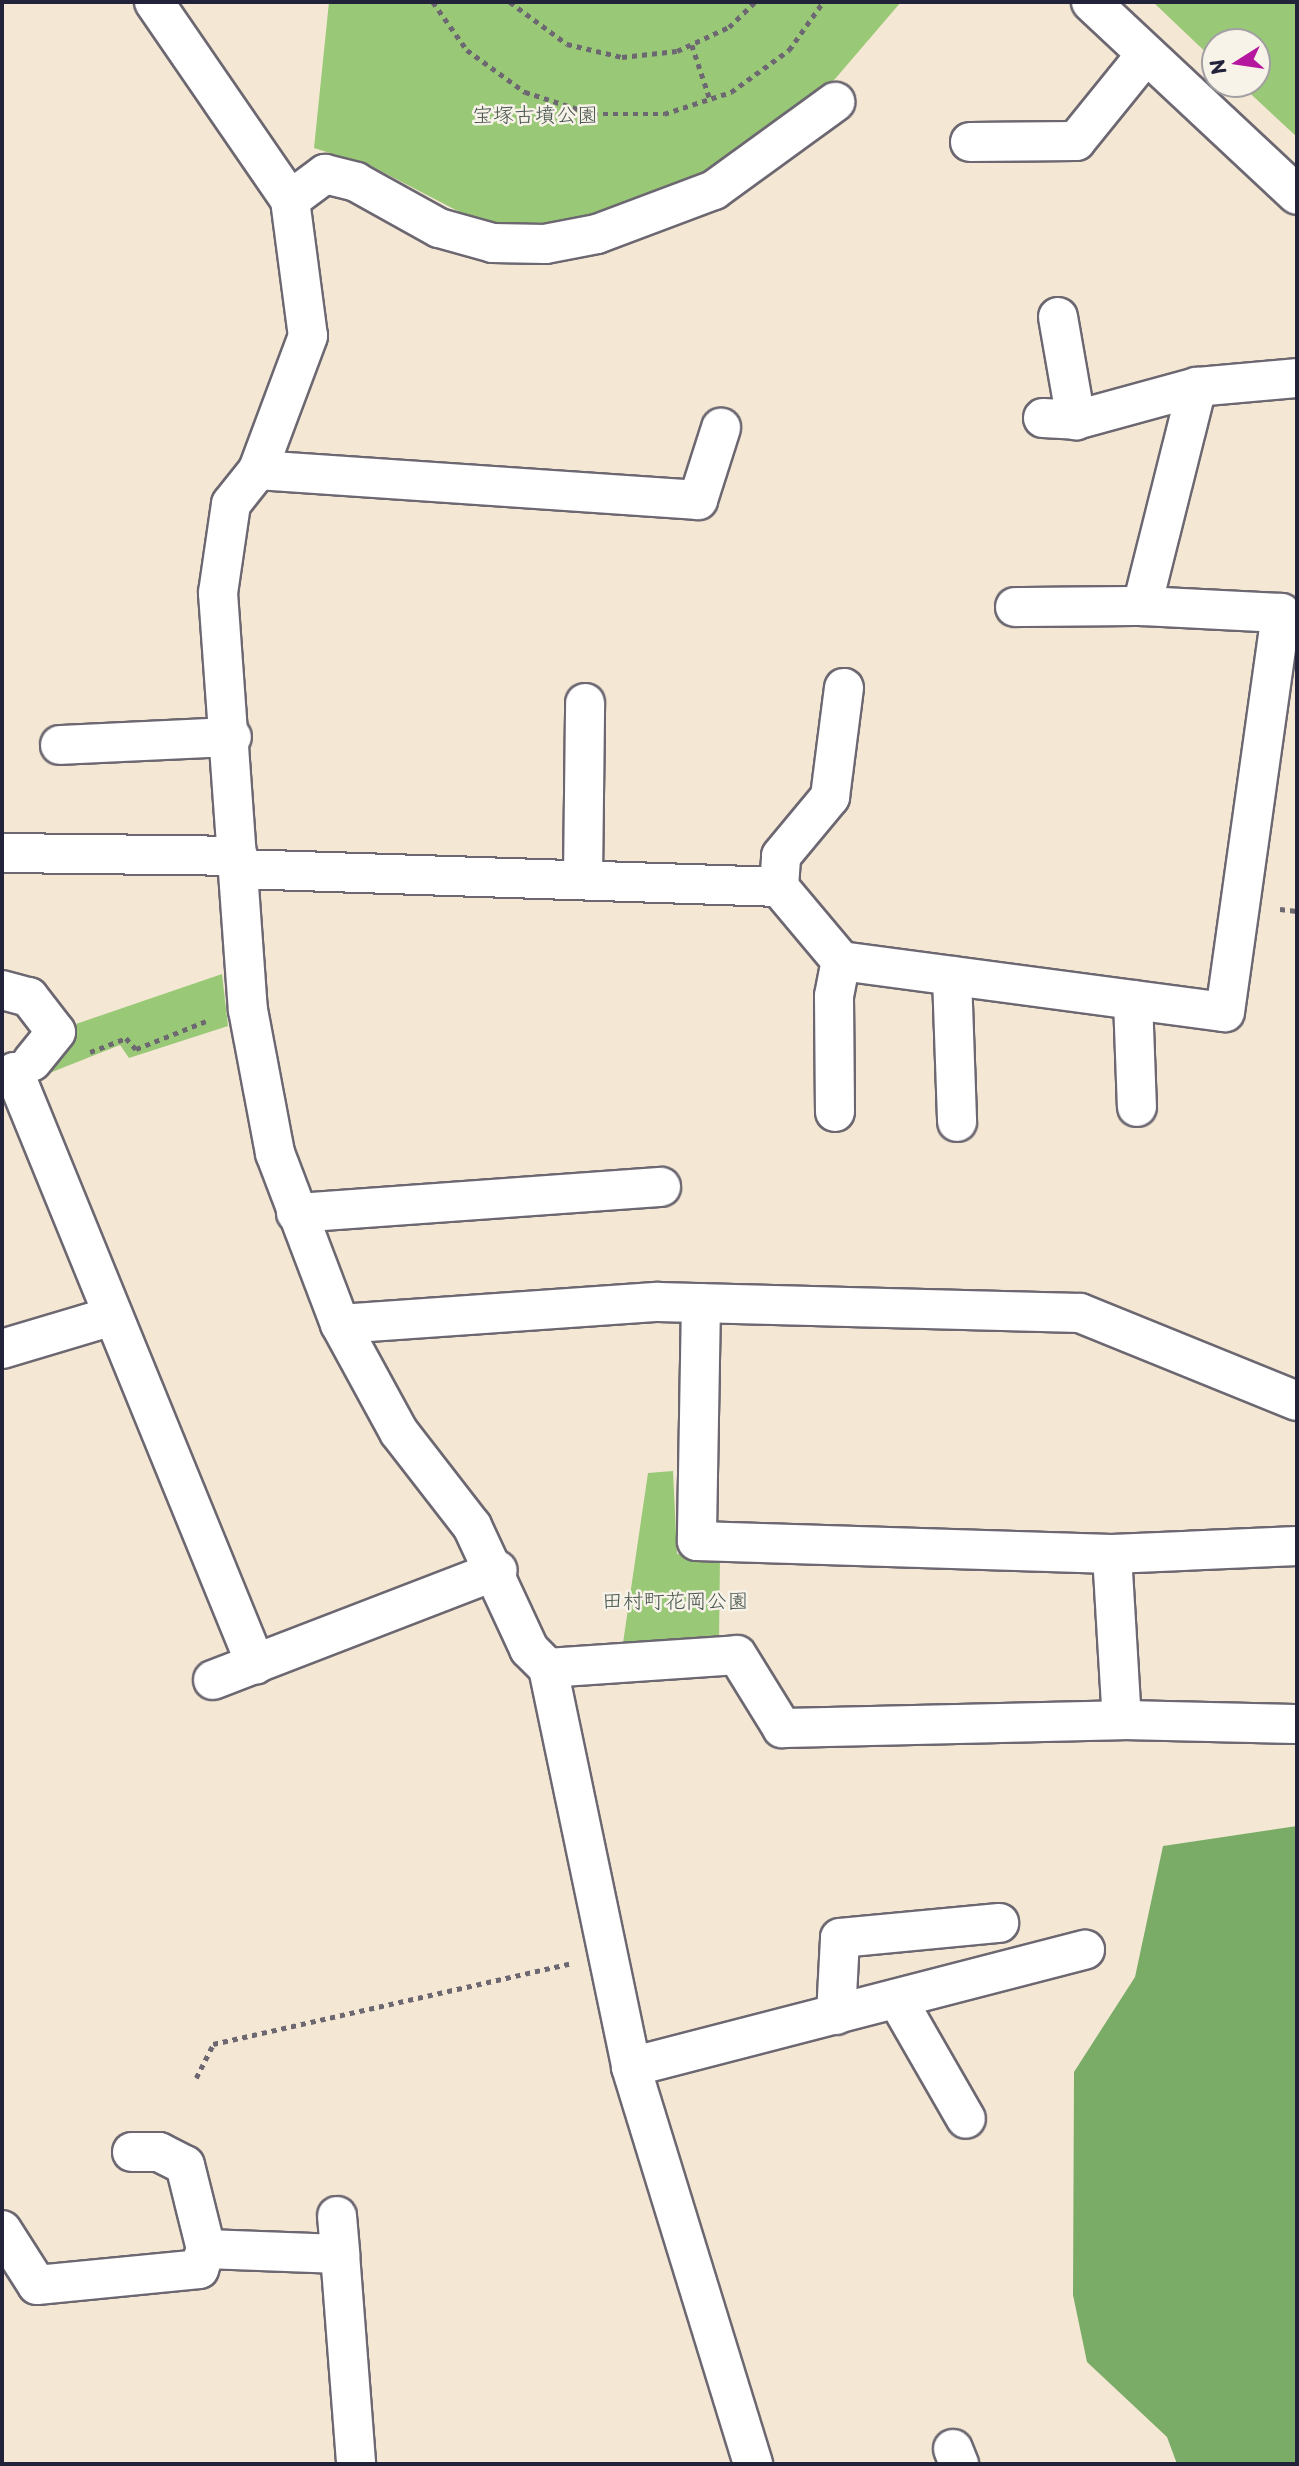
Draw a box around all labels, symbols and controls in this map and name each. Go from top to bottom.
north arrow [1201,28,1271,98]
text: N [1202,57,1233,77]
park label: 宝塚古墳公園 [472,100,598,126]
park label: 田村町花岡公園 [602,1586,748,1612]

